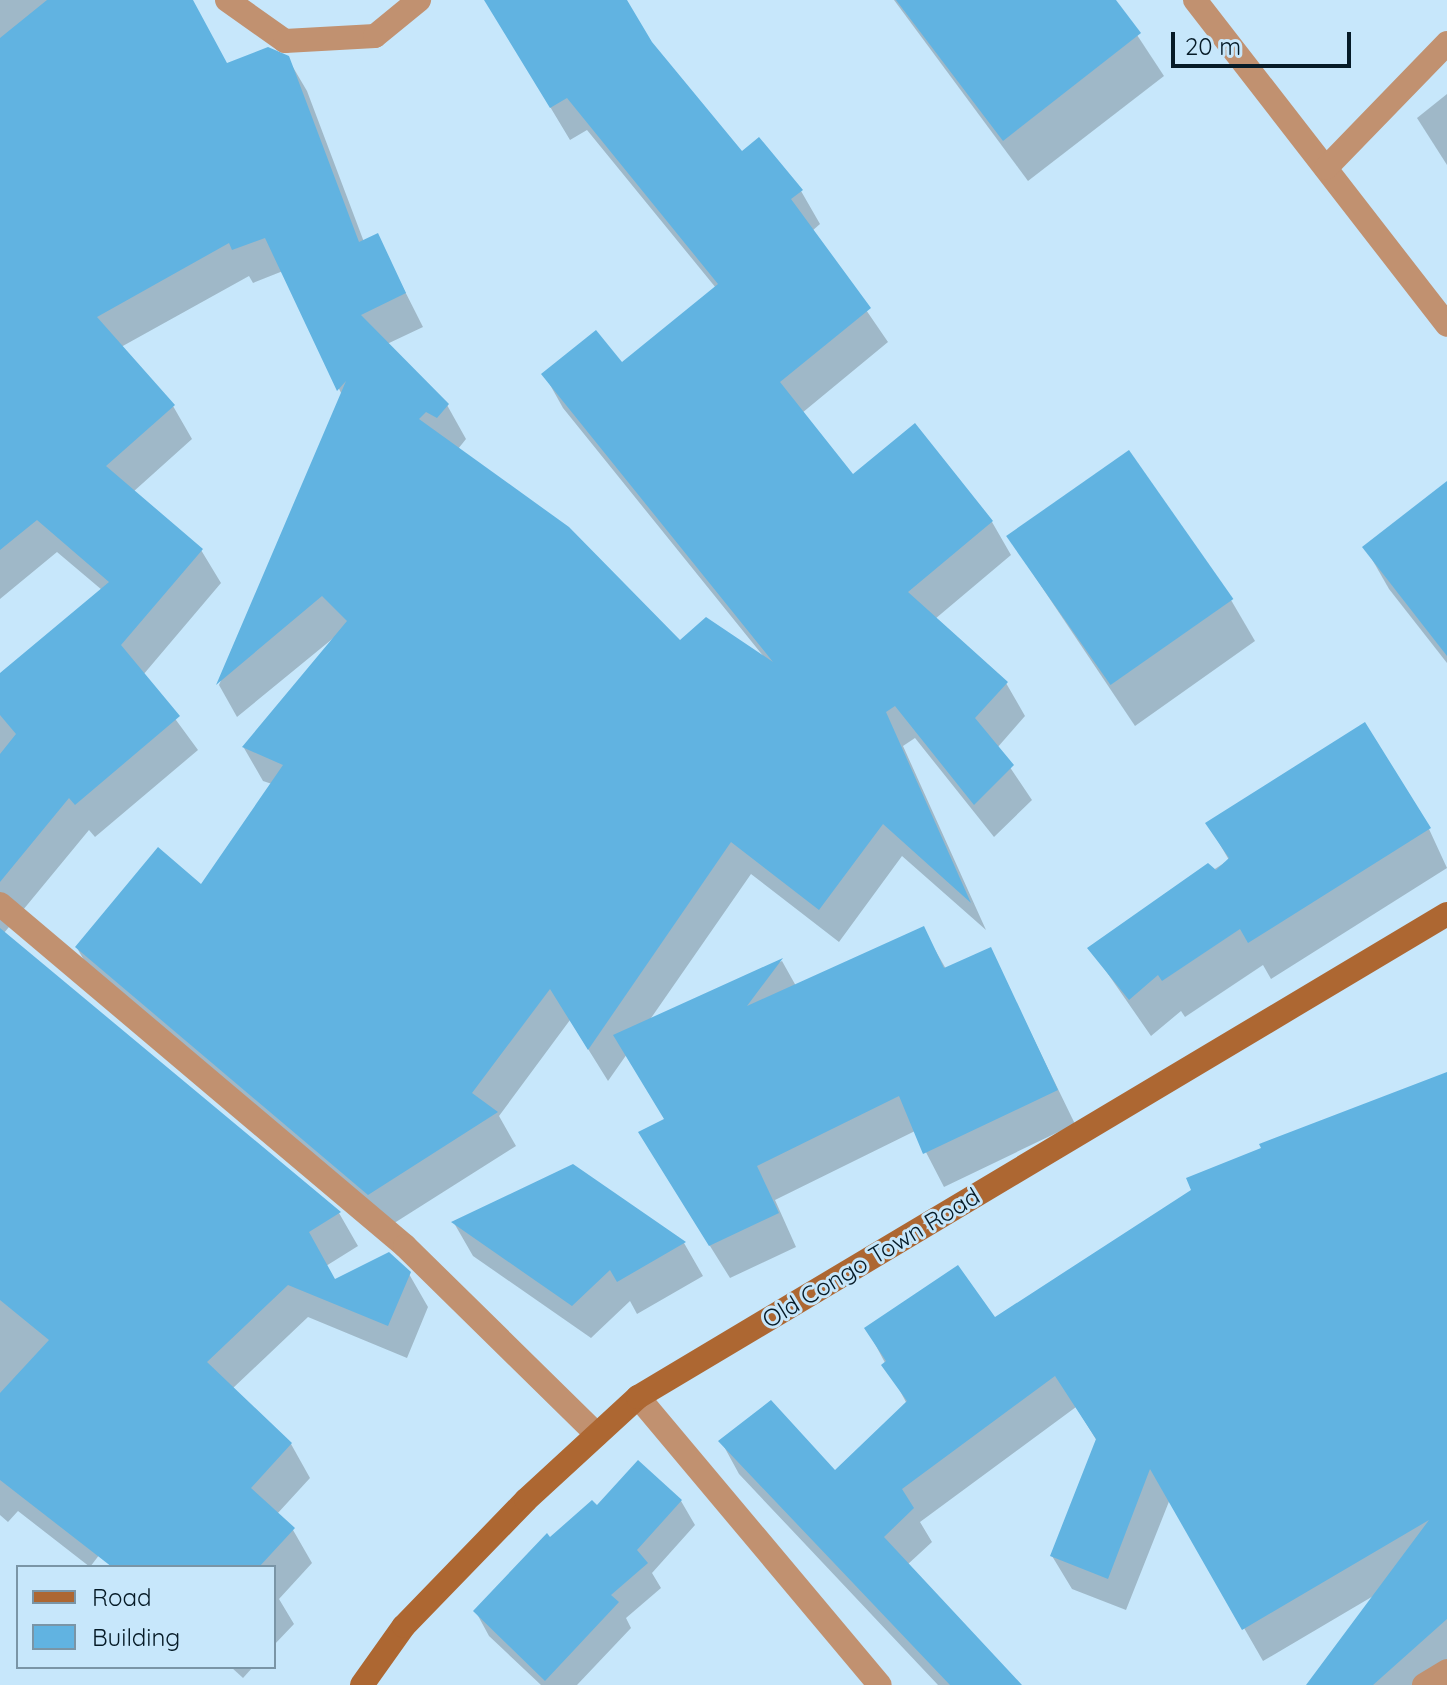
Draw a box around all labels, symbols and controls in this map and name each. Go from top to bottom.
scale bar [1175,16,1355,66]
text: 20 m [1185,31,1241,61]
street label: Old Congo Town Road [757,1182,985,1334]
legend [16,1565,276,1669]
text: Road [92,1582,152,1612]
text: Building [92,1622,180,1652]

